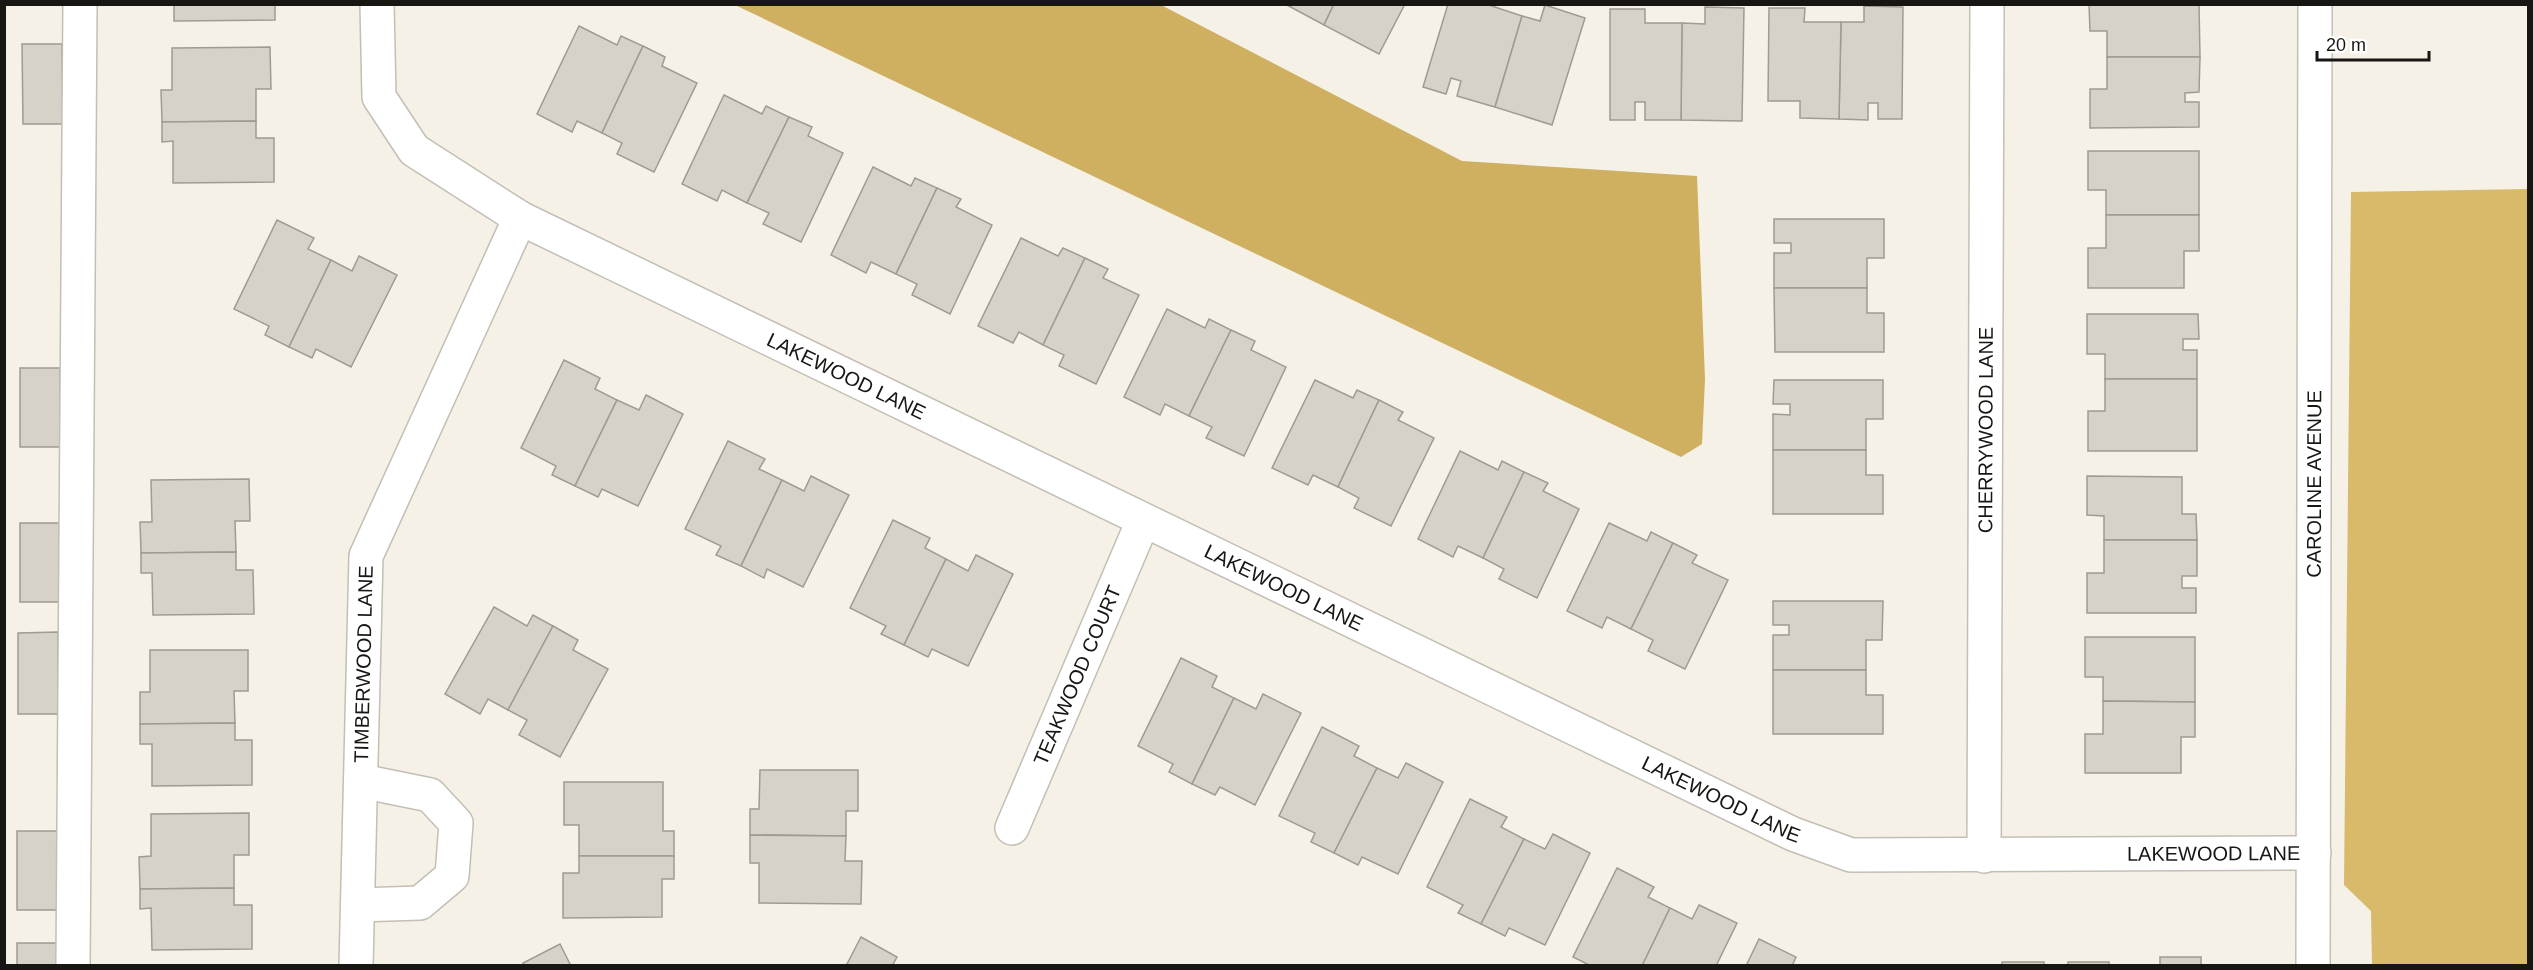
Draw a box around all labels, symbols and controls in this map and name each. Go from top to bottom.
scale bar [2317,24,2430,62]
text: 20 m [2326,35,2366,55]
street label: CHERRYWOOD LANE [1974,327,1997,533]
street label: LAKEWOOD LANE [763,328,929,424]
street label: CAROLINE AVENUE [2303,390,2325,578]
street label: LAKEWOOD LANE [1201,540,1367,635]
street label: TIMBERWOOD LANE [350,565,377,763]
street label: TEAKWOOD COURT [1029,582,1125,768]
street label: LAKEWOOD LANE [1638,752,1803,847]
street label: LAKEWOOD LANE [2127,842,2300,865]

